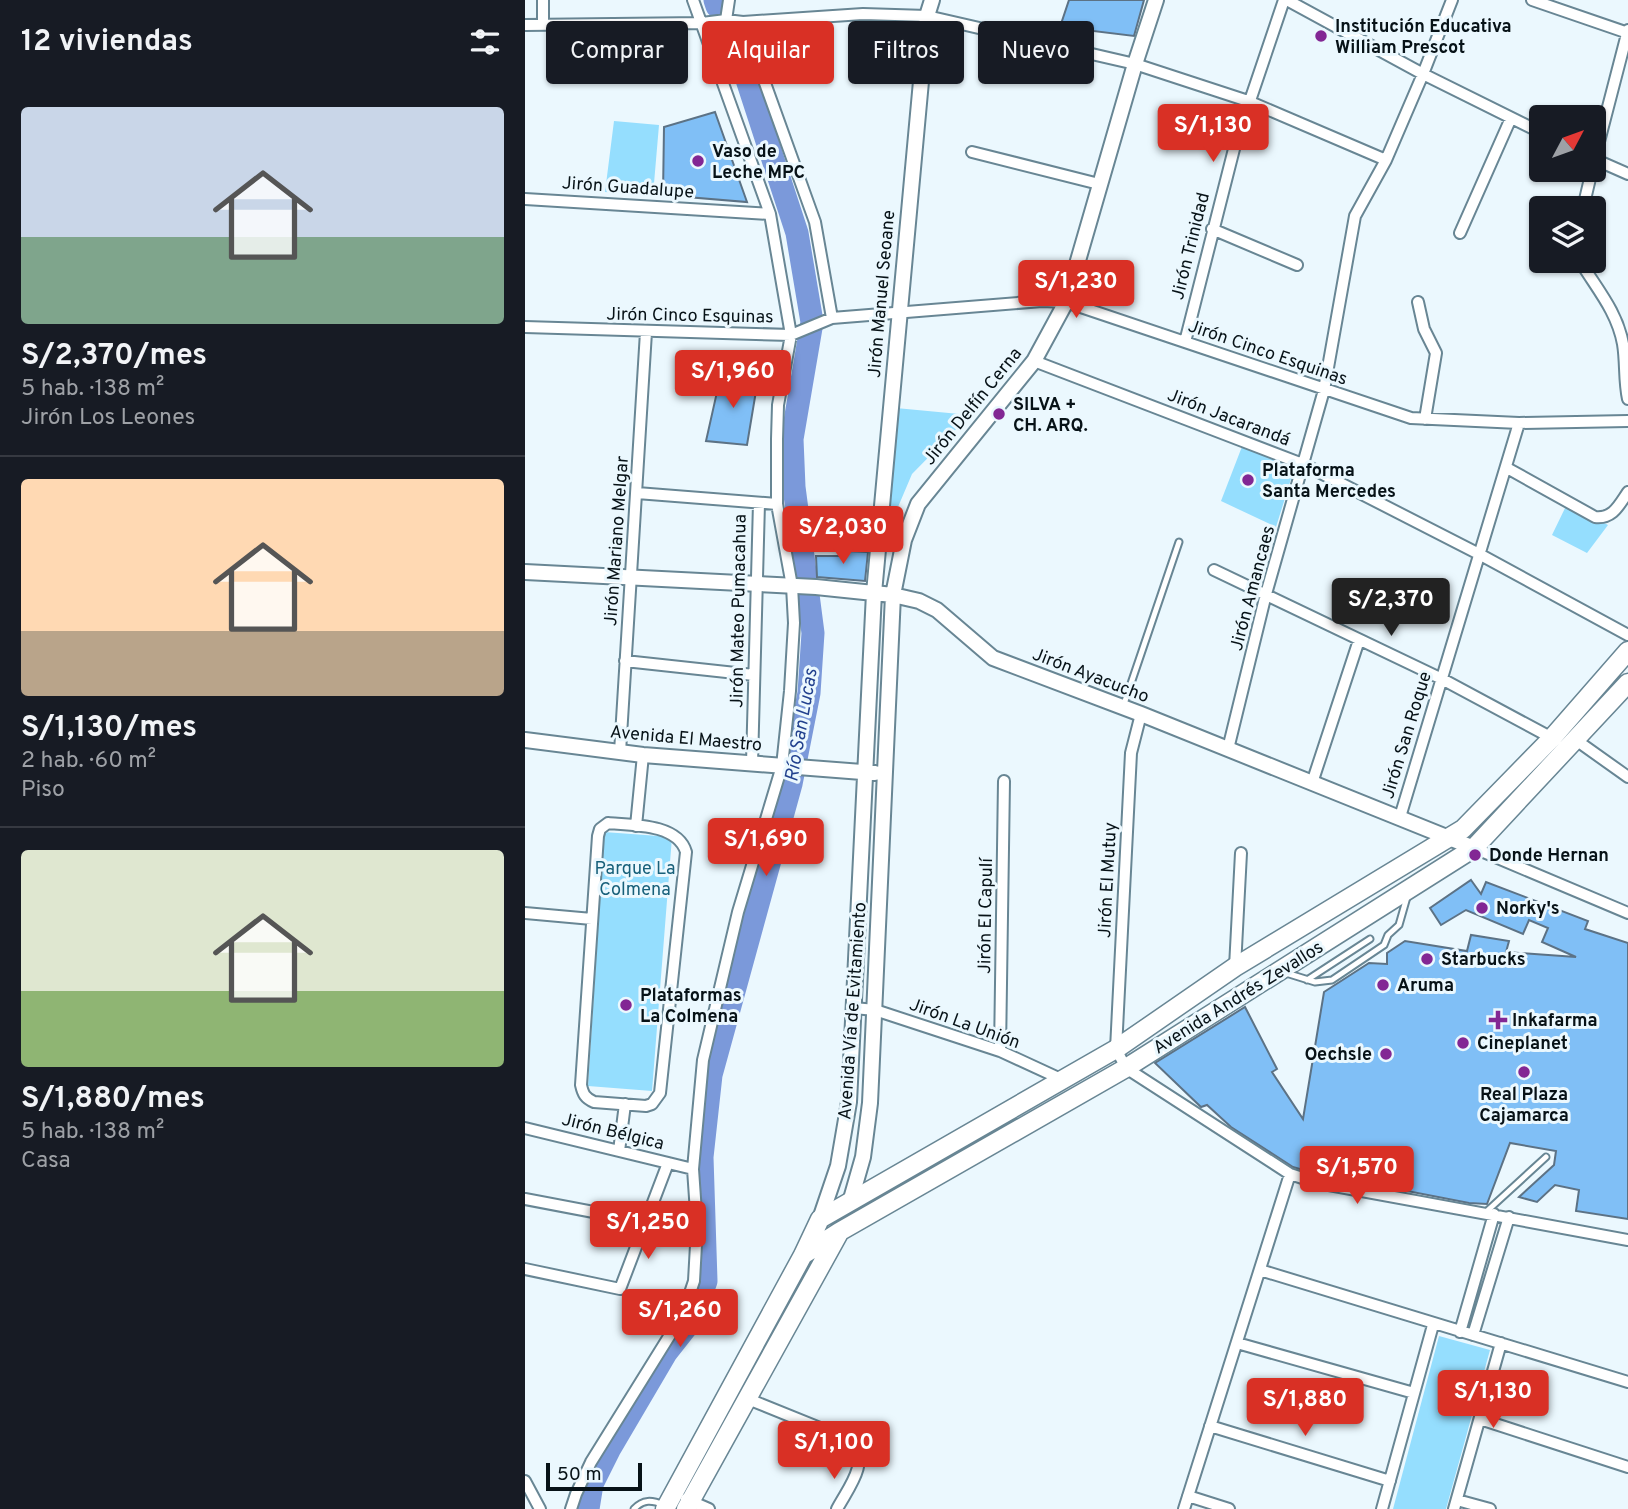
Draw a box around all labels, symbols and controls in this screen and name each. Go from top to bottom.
place label: Institución Educativa William Prescot [1335,16,1512,60]
chip: Comprar [546,21,688,84]
chip: Alquilar [702,21,834,84]
chip: Filtros [848,21,964,84]
chip: Nuevo [978,21,1094,84]
icon: filters [466,23,504,61]
text: 12 viviendas [21,24,193,61]
marker: Institución Educativa William Prescot [1313,28,1329,44]
pin: S/1,130 [1148,104,1278,164]
north arrow [1529,105,1607,182]
map controls [1529,105,1606,273]
text: S/1,130 [1174,112,1252,141]
place label: Vaso de Leche MPC [712,141,805,185]
icon: home [200,152,326,278]
marker: Vaso de Leche MPC [690,153,706,169]
street label: Jirón Guadalupe [561,172,695,205]
street label: Jirón Trinidad [1167,190,1216,302]
button: layers [1529,196,1606,273]
street label: Jirón Manuel Seoane [864,209,901,379]
pin: S/1,230 [1011,260,1141,320]
text: S/1,230 [1034,268,1118,297]
street label: Jirón Cinco Esquinas [606,304,774,329]
street label: Jirón Cinco Esquinas [1185,315,1350,391]
text: S/2,370/mes [21,338,207,375]
street label: Jirón Delfín Cerna [919,343,1028,471]
pin: S/1,960 [668,350,798,410]
text: S/1,960 [691,358,775,387]
text: 5 hab. · 138 m² [21,375,164,404]
street label: Jirón Jacarandá [1164,384,1293,452]
place label: SILVA + CH. ARQ. [1013,394,1088,438]
text: Jirón Los Leones [21,404,195,433]
marker: SILVA + CH. ARQ. [991,406,1007,422]
street label: Jirón Mariano Melgar [600,455,635,627]
place label: Plataforma Santa Mercedes [1262,460,1396,504]
marker: Plataforma Santa Mercedes [1240,472,1256,488]
pin: S/2,030 [778,506,908,566]
street label: Jirón Mateo Pumacahua [726,514,753,708]
text: S/2,030 [798,514,888,543]
street label: Jirón Amancaes [1226,523,1281,654]
icon: home [200,524,326,650]
pin: S/2,370 [1326,578,1456,638]
text: S/2,370 [1348,586,1434,615]
street label: Jirón Ayacucho [1029,644,1152,709]
water label: Río San Lucas [780,666,824,784]
street label: Jirón San Roque [1377,669,1438,802]
text: S/1,130/mes [21,710,197,747]
street label: Avenida El Maestro [609,721,763,758]
text: 2 hab. · 60 m² [21,747,156,776]
text: Piso [21,776,65,805]
pin: S/1,690 [701,818,831,878]
street label: Jirón El Mutuy [1094,822,1123,939]
text: S/1,690 [724,826,808,855]
place label: Donde Hernan [1489,845,1609,868]
marker: Donde Hernan [1467,847,1483,863]
street label: Jirón El Capulí [974,856,999,974]
park label: Parque La Colmena [595,858,675,902]
icon: home [200,895,326,1021]
place label: Norky's [1496,898,1560,921]
marker: Norky's [1474,900,1490,916]
street label: Avenida Vía de Evitamiento [834,901,873,1121]
street label: Avenida Andrés Zevallos [1149,936,1328,1060]
place label: Starbucks [1441,949,1526,972]
marker: Starbucks [1419,951,1435,967]
place label: Aruma [1397,975,1454,998]
marker: Aruma [1375,977,1391,993]
place label: Plataformas La Colmena [640,985,742,1029]
street label: Jirón La Unión [906,994,1023,1055]
marker: Plataformas La Colmena [618,997,634,1013]
place label: Inkafarma [1512,1010,1597,1033]
marker: Inkafarma [1490,1012,1506,1028]
place label: Cineplanet [1477,1033,1568,1056]
marker: Cineplanet [1455,1035,1471,1051]
place label: Oechsle [1304,1044,1372,1067]
marker: Oechsle [1378,1046,1394,1062]
marker: Real Plaza Cajamarca [1516,1064,1532,1080]
text: S/1,880/mes [21,1081,205,1118]
place label: Real Plaza Cajamarca [1479,1084,1569,1128]
street label: Jirón Bélgica [559,1109,666,1156]
text: 5 hab. · 138 m² [21,1118,164,1147]
pin: S/1,570 [1292,1146,1422,1206]
text: Casa [21,1147,71,1176]
text: S/1,570 [1316,1154,1398,1183]
pin: S/1,250 [583,1202,713,1261]
text: S/1,250 [606,1209,690,1238]
pin: S/1,260 [615,1290,745,1349]
text: S/1,260 [638,1297,722,1326]
pin: S/1,130 [1428,1370,1558,1430]
pin: S/1,880 [1240,1378,1370,1438]
text: S/1,130 [1454,1378,1532,1407]
text: S/1,880 [1263,1386,1347,1415]
pin: S/1,100 [769,1422,899,1481]
text: S/1,100 [794,1429,874,1458]
scale bar [546,1460,642,1492]
text: 50 m [557,1463,602,1487]

